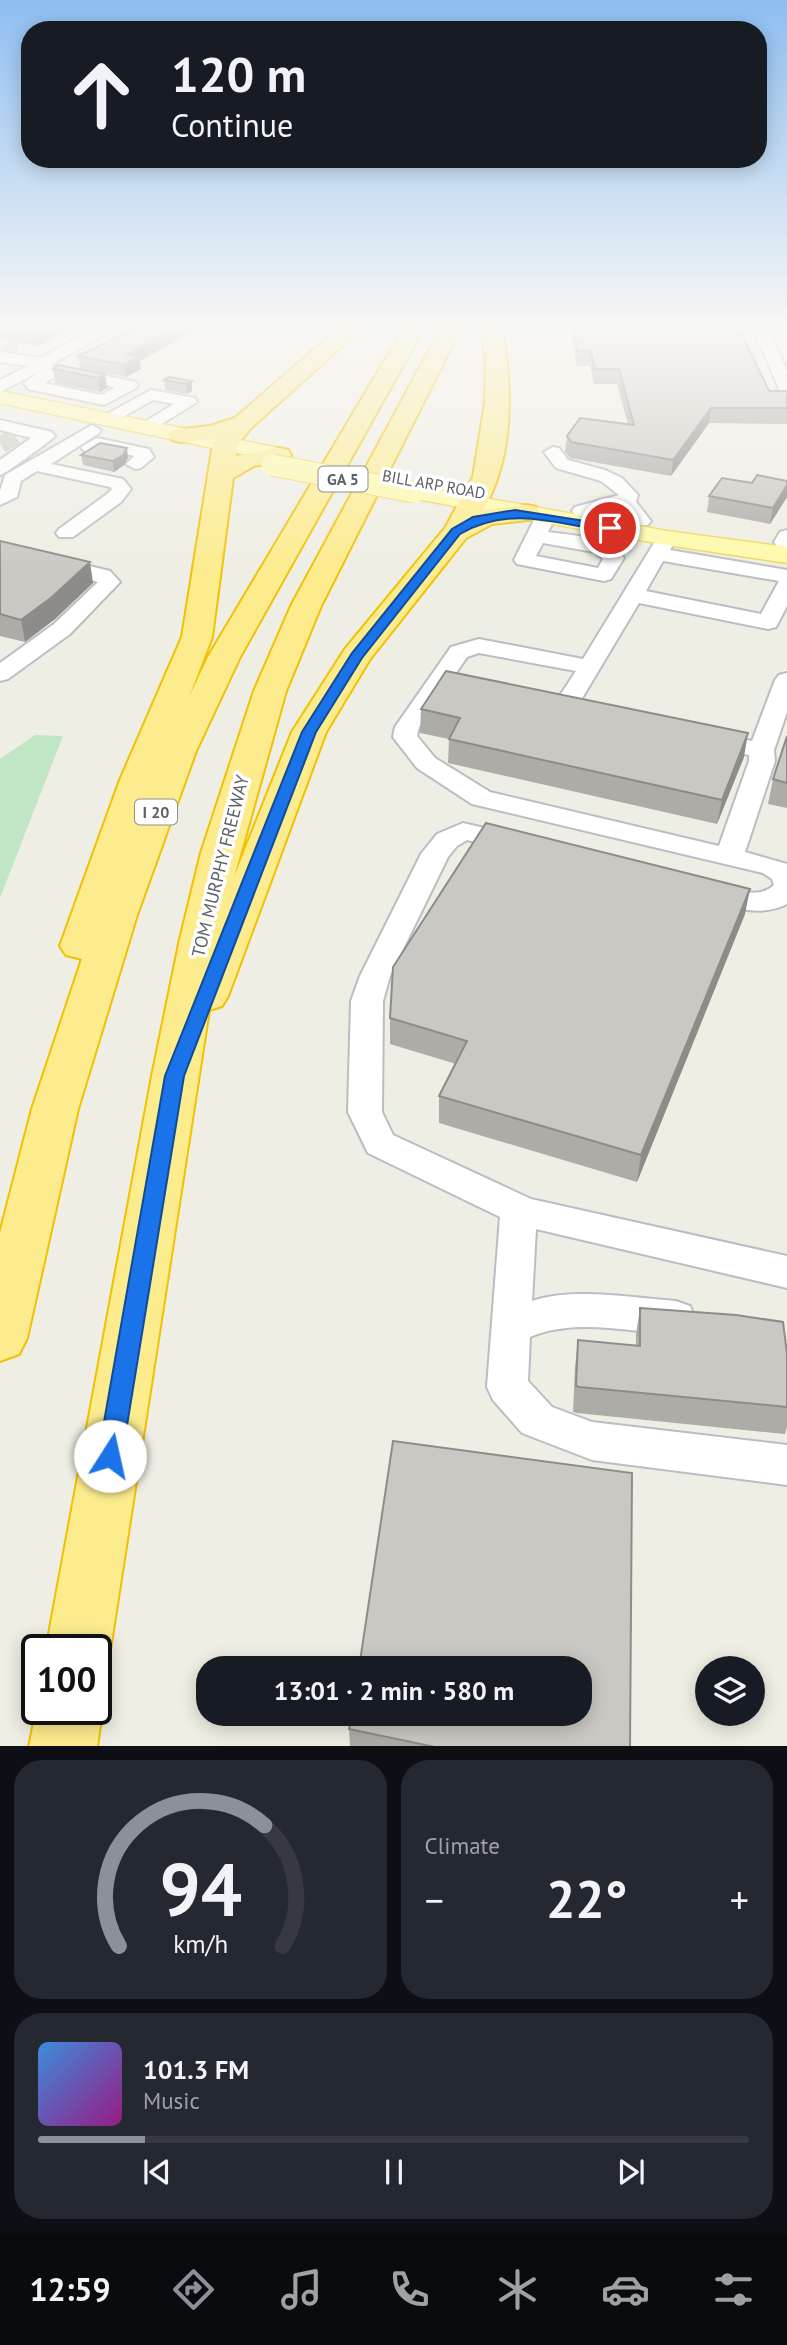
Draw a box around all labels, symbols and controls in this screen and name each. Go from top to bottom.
text: 120 m [171,42,306,106]
icon: ahead [56,49,147,140]
text: Continue [171,104,293,146]
street label: BILL ARP ROAD [381,465,487,503]
road number: GA 5 [318,466,368,492]
pin [580,498,640,558]
icon: arrive [591,509,629,547]
street label: TOM MURPHY FREEWAY [186,773,254,959]
road number: I 20 [135,800,177,824]
position arrow [73,1419,147,1493]
speed limit sign: 100 [21,1634,112,1725]
map controls [695,1656,765,1726]
button: layers [695,1656,765,1726]
text: 13:01 · 2 min · 580 m [274,1674,514,1707]
text: Climate [425,1831,500,1860]
text: 94 [159,1842,242,1936]
text: 22° [546,1865,628,1932]
text: − [425,1875,444,1924]
text: + [730,1875,749,1924]
text: km/h [173,1927,228,1959]
text: 101.3 FM [143,2053,249,2086]
text: Music [143,2086,200,2115]
icon: previous [138,2153,176,2191]
icon: pause [375,2153,413,2191]
icon: next [612,2153,650,2191]
icon: directions [169,2265,218,2314]
icon: music [277,2265,326,2314]
icon: phone [385,2265,434,2314]
icon: climate [493,2265,542,2314]
icon: car [601,2265,650,2314]
icon: filters [709,2265,758,2314]
text: 12:59 [29,2268,111,2310]

